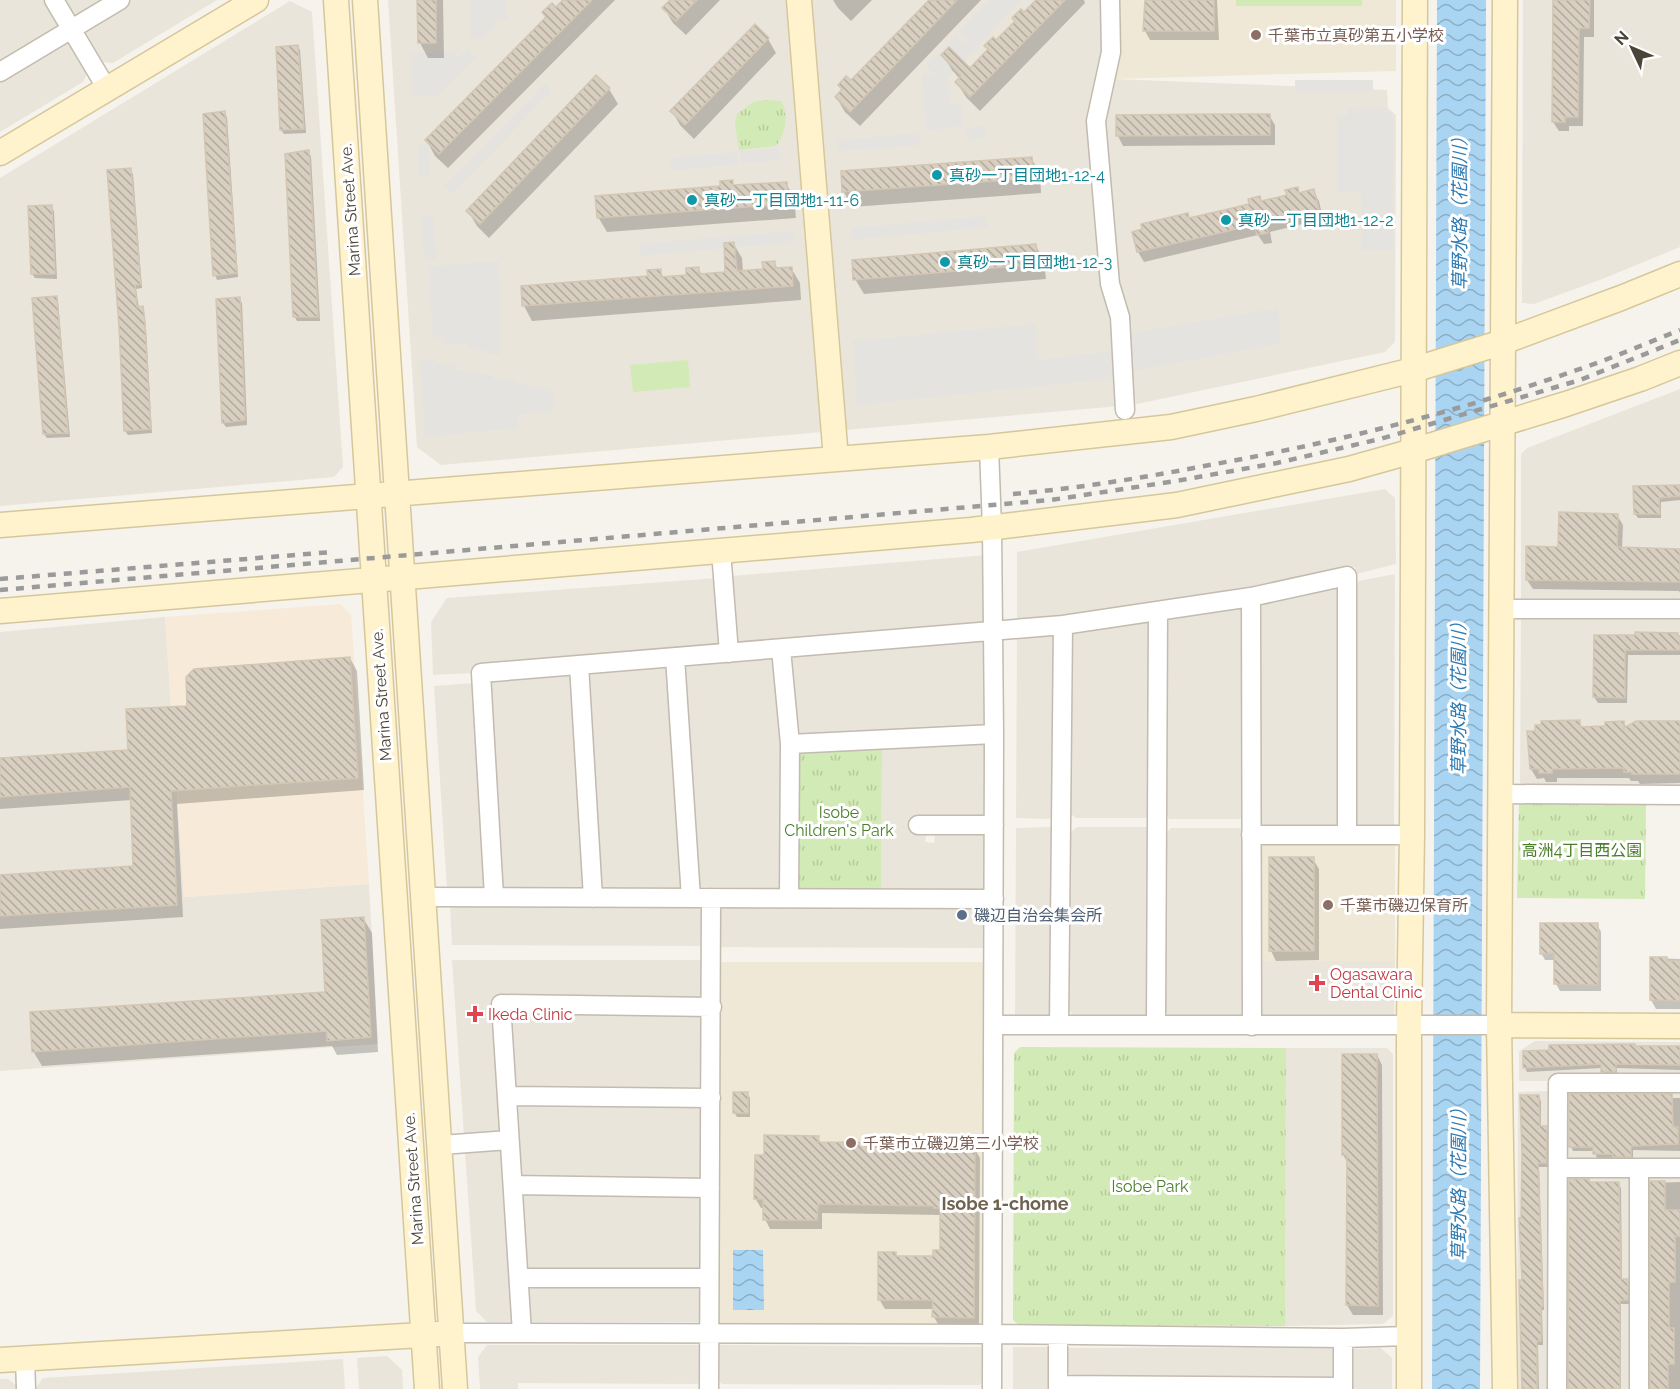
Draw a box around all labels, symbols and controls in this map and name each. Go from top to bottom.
north arrow [1602,18,1662,78]
place label: 千葉市立真砂第五小学校 [1268,26,1444,45]
text: N [1610,27,1633,49]
marker: 千葉市立真砂第五小学校 [1249,28,1263,42]
water label: 草野水路（花園川） [1449,128,1470,290]
street label: Marina Street Ave. [336,143,365,277]
place label: 真砂一丁目団地1-12-4 [949,166,1105,185]
marker: 真砂一丁目団地1-12-4 [930,168,944,182]
place label: 真砂一丁目団地1-11-6 [704,191,859,210]
marker: 真砂一丁目団地1-11-6 [685,193,699,207]
place label: 真砂一丁目団地1-12-2 [1238,211,1394,230]
marker: 真砂一丁目団地1-12-2 [1219,213,1233,227]
place label: 真砂一丁目団地1-12-3 [957,253,1112,272]
marker: 真砂一丁目団地1-12-3 [938,255,952,269]
water label: 草野水路（花園川） [1448,613,1469,775]
street label: Marina Street Ave. [367,628,396,762]
park label: Isobe Children's Park [784,803,894,840]
park label: 高洲4丁目西公園 [1522,841,1642,860]
place label: 千葉市磯辺保育所 [1340,896,1468,915]
marker: 千葉市磯辺保育所 [1321,898,1335,912]
place label: 磯辺自治会集会所 [974,906,1102,925]
marker: 磯辺自治会集会所 [955,908,969,922]
place label: Ogasawara Dental Clinic [1330,965,1423,1002]
marker: Ogasawara Dental Clinic [1308,974,1326,992]
marker: Ikeda Clinic [466,1005,484,1023]
place label: Ikeda Clinic [488,1005,573,1024]
water label: 草野水路（花園川） [1448,1099,1469,1261]
street label: Marina Street Ave. [399,1112,428,1246]
place label: 千葉市立磯辺第三小学校 [863,1134,1039,1153]
marker: 千葉市立磯辺第三小学校 [844,1136,858,1150]
park label: Isobe Park [1111,1177,1189,1196]
district label: Isobe 1-chome [941,1193,1069,1214]

